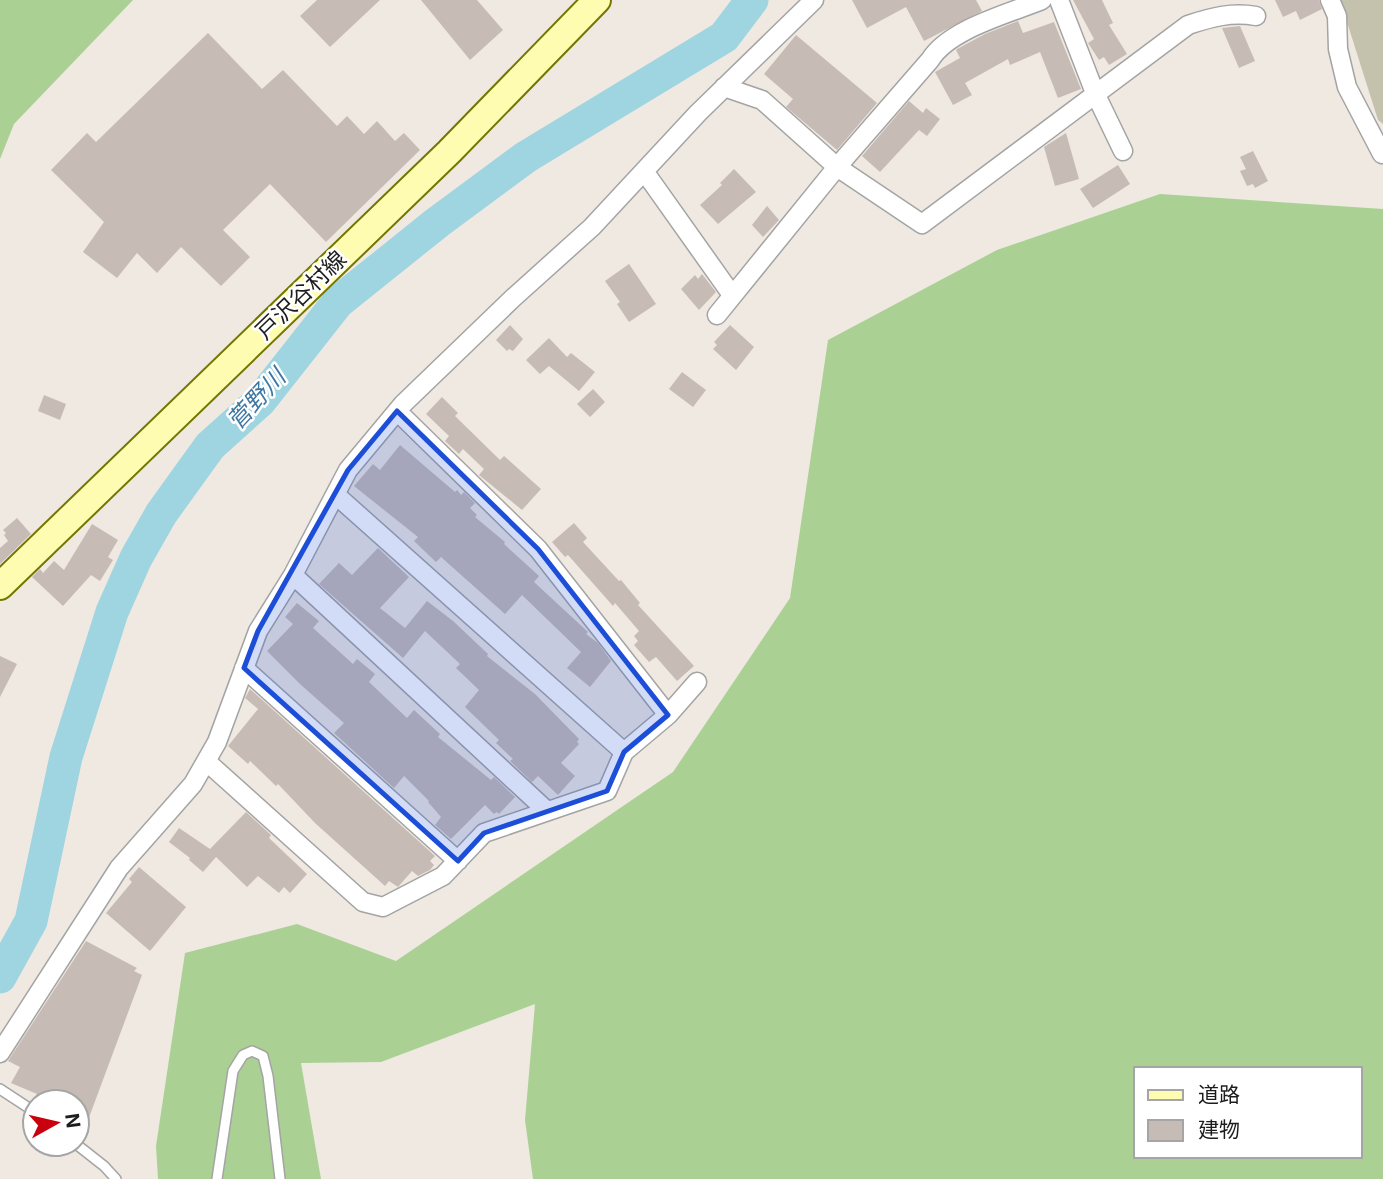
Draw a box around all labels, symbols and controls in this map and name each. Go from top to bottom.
street label: 戸沢谷村線 [250,245,352,345]
water label: 菅野川 [221,361,293,435]
legend [1134,1067,1362,1158]
text: 道路 [1198,1082,1240,1107]
north arrow [21,1088,91,1158]
text: N [60,1112,85,1129]
text: 建物 [1198,1117,1240,1142]

